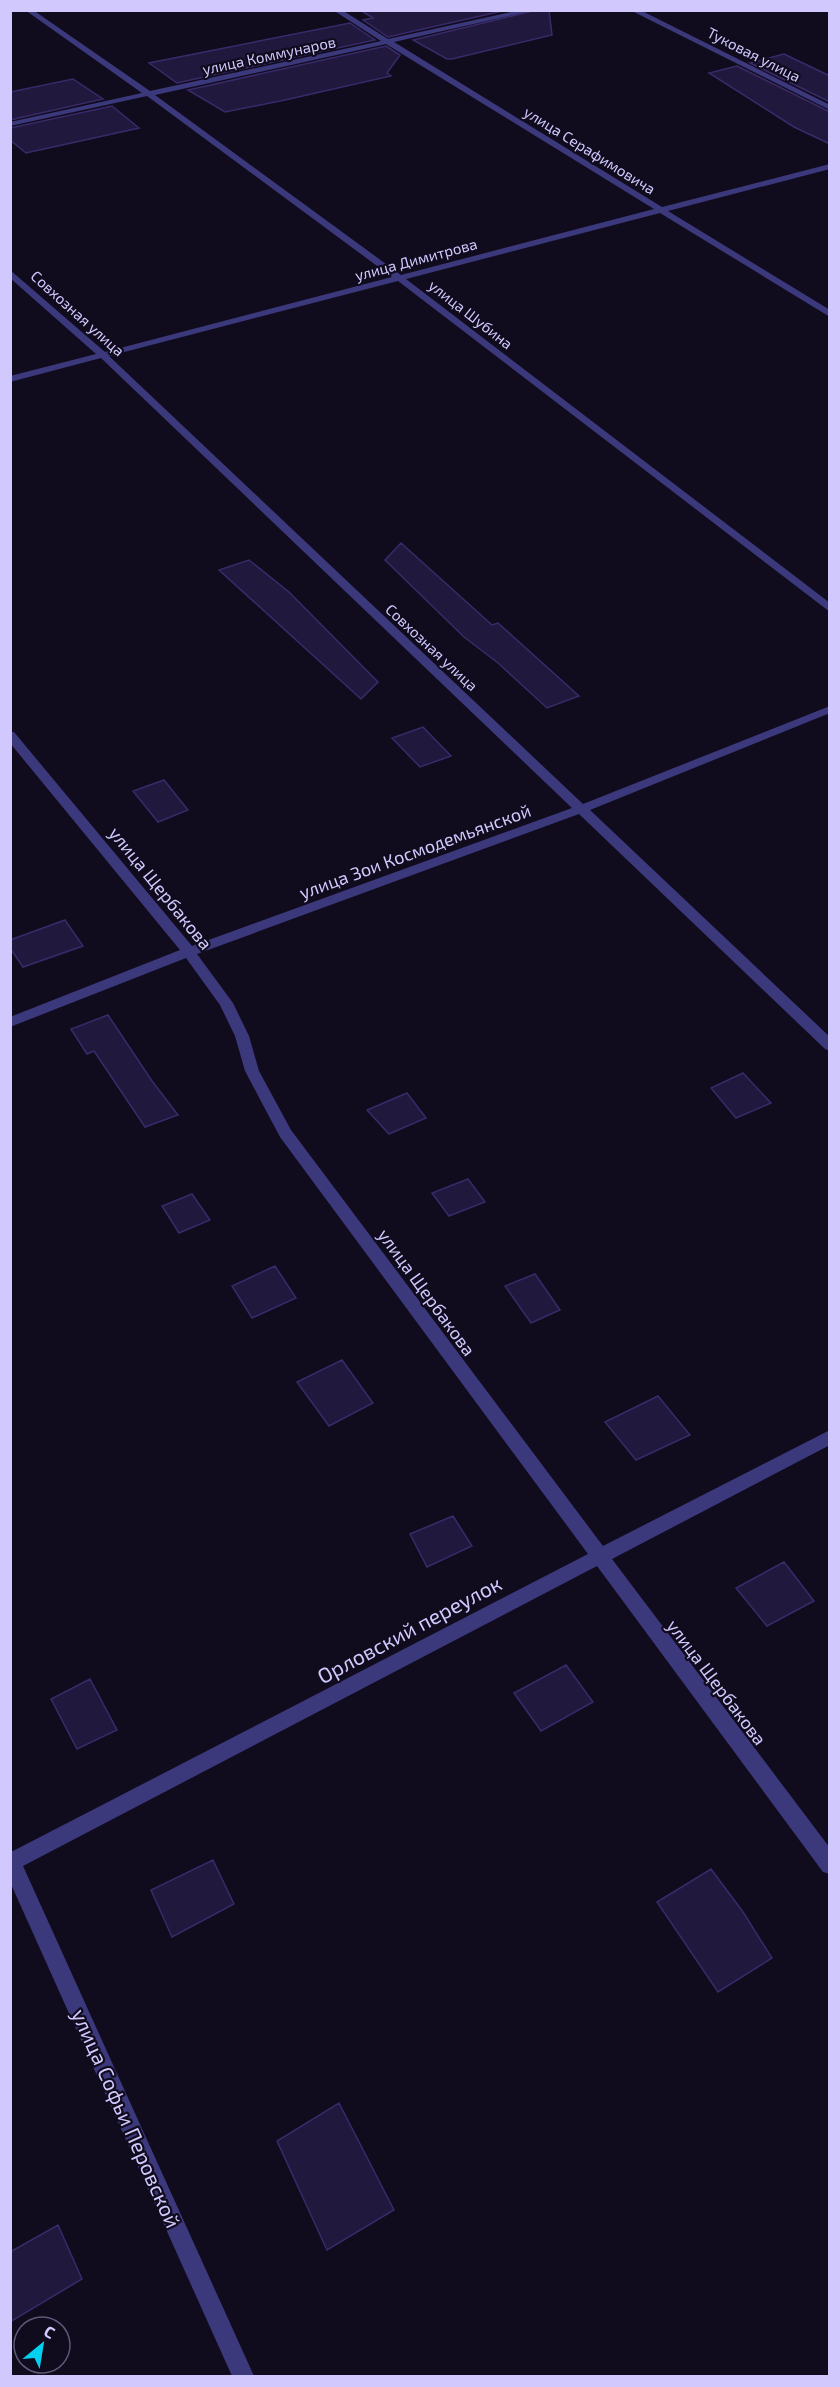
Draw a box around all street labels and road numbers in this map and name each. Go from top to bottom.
street label: Туковая улица [704,23,804,86]
street label: улица Коммунаров [201,32,337,79]
street label: улица Серафимовича [520,102,659,199]
street label: улица Димитрова [353,234,479,285]
street label: Совхозная улица [27,266,128,360]
street label: улица Шубина [425,276,517,353]
street label: Совхозная улица [382,600,482,695]
street label: улица Зои Космодемьянской [296,799,534,903]
street label: улица Щербакова [105,822,217,954]
street label: улица Щербакова [374,1224,480,1360]
street label: Орловский переулок [313,1570,506,1689]
street label: улица Щербакова [663,1615,771,1749]
street label: улица Софьи Перовской [66,2005,187,2232]

